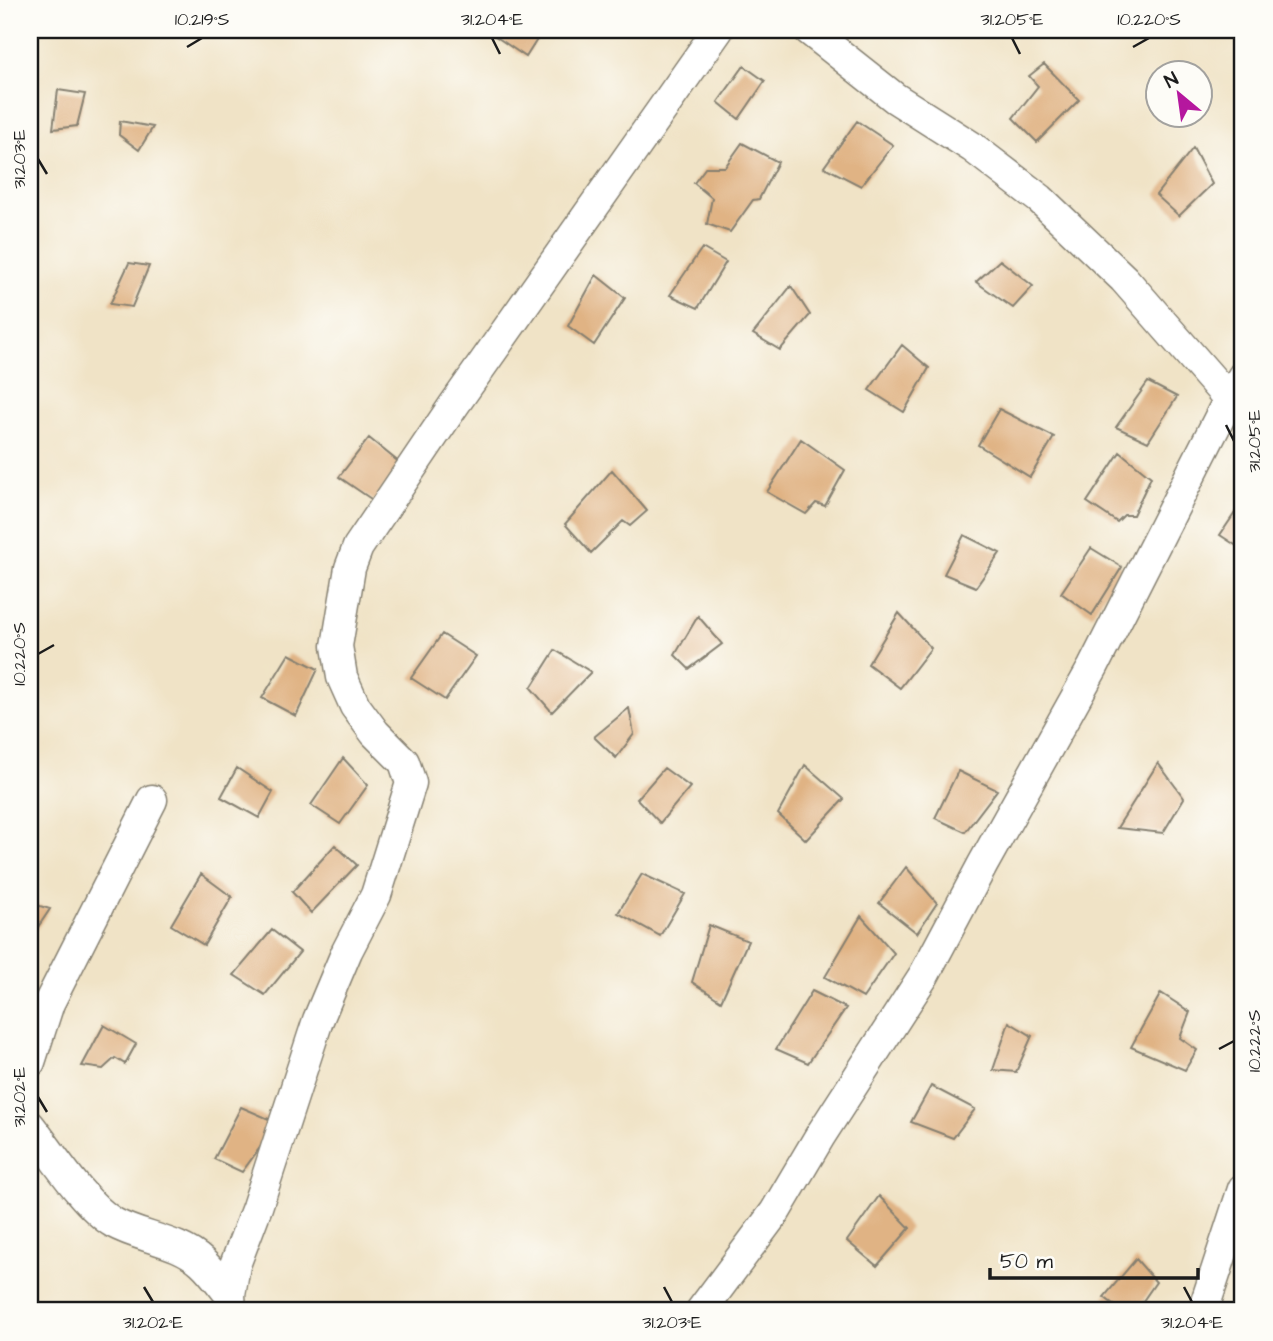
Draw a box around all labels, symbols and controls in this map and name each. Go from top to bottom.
text: 10.219°S [175,7,229,32]
text: 31.204°E [461,7,524,32]
text: 31.205°E [981,7,1044,32]
text: 10.220°S [1117,7,1181,32]
north arrow [1144,60,1214,130]
text: N [1160,66,1183,95]
text: 31.203°E [7,129,32,189]
text: 31.205°E [1242,409,1267,473]
text: 10.220°S [7,622,32,686]
text: 10.222°S [1242,1010,1267,1072]
text: 31.202°E [7,1066,32,1127]
scale bar [990,1236,1198,1280]
text: 50 m [1000,1247,1054,1276]
text: 31.202°E [123,1310,184,1335]
text: 31.203°E [642,1310,702,1335]
text: 31.204°E [1161,1310,1224,1335]

